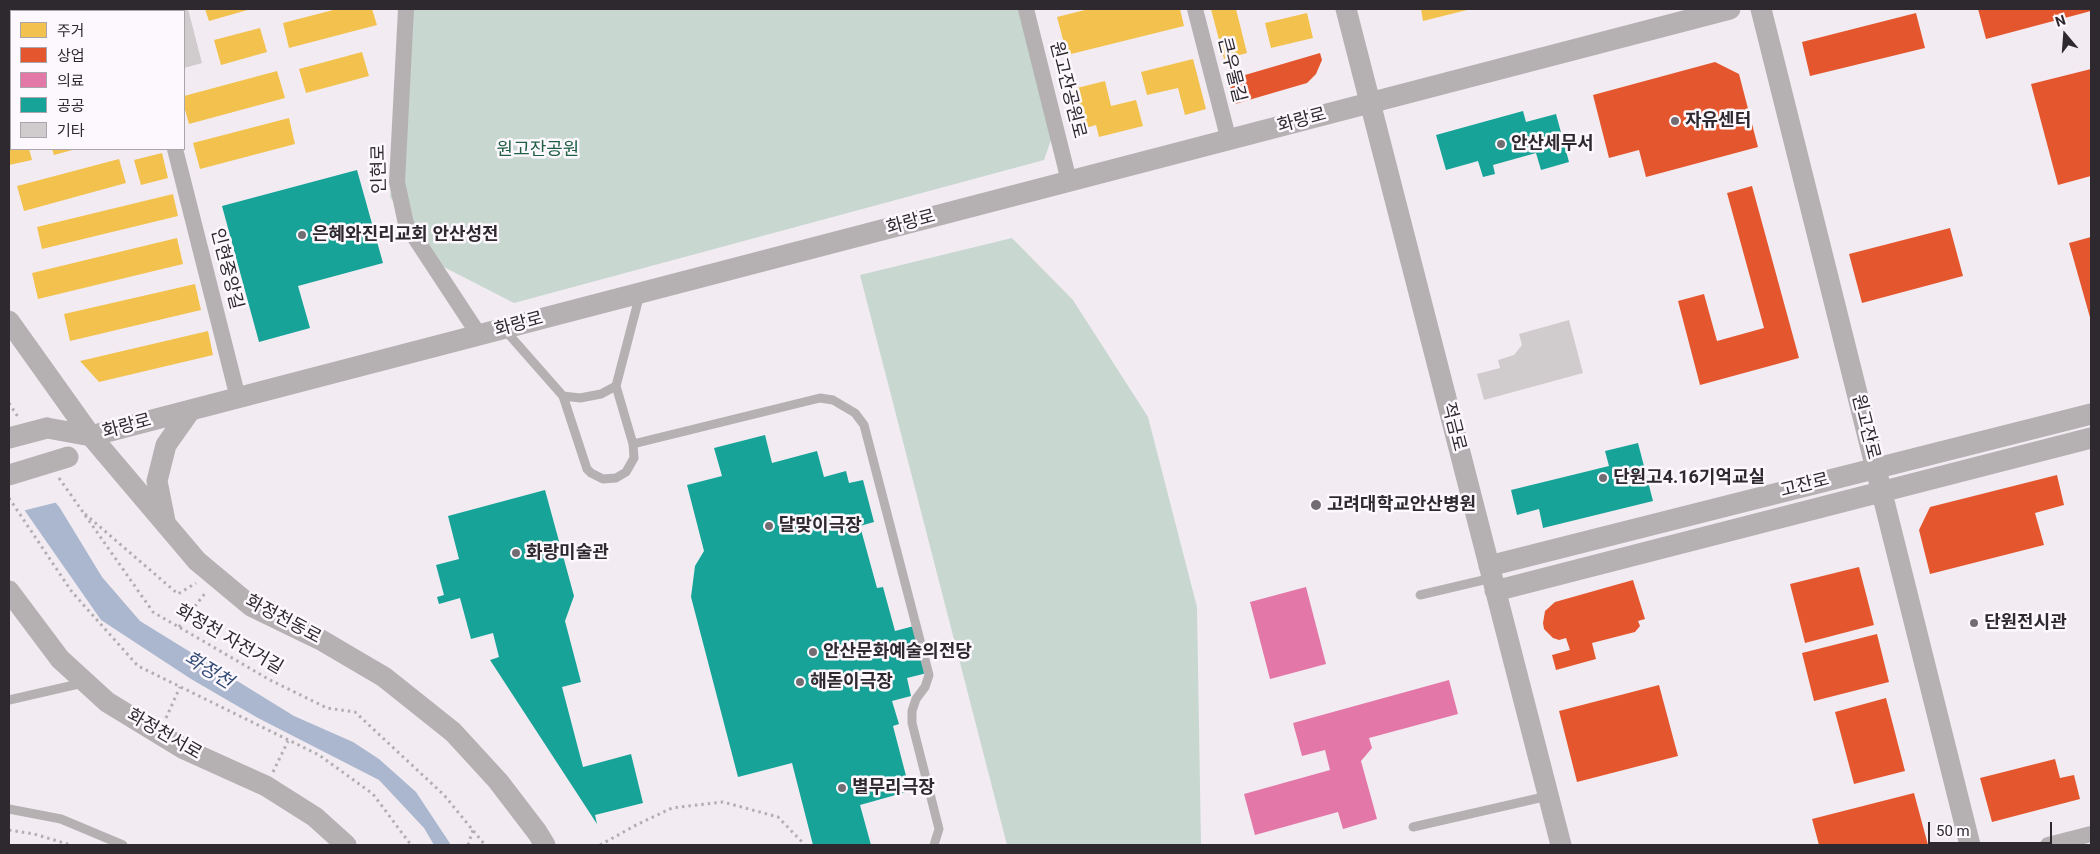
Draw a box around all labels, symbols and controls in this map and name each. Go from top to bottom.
legend [10,10,185,150]
north arrow [2040,10,2090,60]
text: N [2053,12,2068,30]
text: 주거 [57,22,85,40]
street label: 큰우물길 [1213,35,1249,105]
street label: 원고잔공원로 [1045,39,1089,141]
text: 상업 [57,47,85,65]
text: 의료 [57,72,85,90]
text: 공공 [57,97,85,115]
street label: 화랑로 [1275,104,1329,138]
place label: 자유센터 [1685,110,1751,132]
marker: 자유센터 [1669,115,1681,127]
text: 기타 [57,122,85,140]
place label: 안산세무서 [1511,133,1594,155]
marker: 안산세무서 [1495,138,1507,150]
park label: 원고잔공원 [497,139,579,161]
street label: 인현로 [369,144,391,194]
street label: 화랑로 [884,206,938,240]
place label: 은혜와진리교회 안산성전 [312,224,499,246]
street label: 인현중앙길 [206,226,246,312]
marker: 은혜와진리교회 안산성전 [296,229,308,241]
street label: 화랑로 [492,308,546,342]
street label: 원고잔로 [1847,392,1883,462]
street label: 적금로 [1437,400,1469,454]
street label: 화랑로 [100,410,154,444]
place label: 단원고4.16기억교실 [1613,467,1765,489]
street label: 고잔로 [1778,470,1832,502]
marker: 단원고4.16기억교실 [1597,472,1609,484]
place label: 고려대학교안산병원 [1327,494,1476,516]
marker: 고려대학교안산병원 [1309,498,1323,512]
place label: 달맞이극장 [779,515,862,537]
marker: 달맞이극장 [763,520,775,532]
place label: 화랑미술관 [526,542,609,564]
marker: 화랑미술관 [510,547,522,559]
street label: 화정천동로 [241,591,325,649]
street label: 화정천 자전거길 [171,601,287,679]
place label: 단원전시관 [1984,612,2067,634]
marker: 단원전시관 [1968,617,1980,629]
place label: 안산문화예술의전당 [823,641,972,663]
marker: 안산문화예술의전당 [807,646,819,658]
water label: 화정천 [180,647,236,695]
place label: 해돋이극장 [810,671,893,693]
marker: 해돋이극장 [794,676,806,688]
street label: 화정천서로 [123,705,205,765]
place label: 별무리극장 [852,777,935,799]
marker: 별무리극장 [836,782,848,794]
scale bar [1930,812,2054,844]
text: 50 m [1936,822,1970,840]

